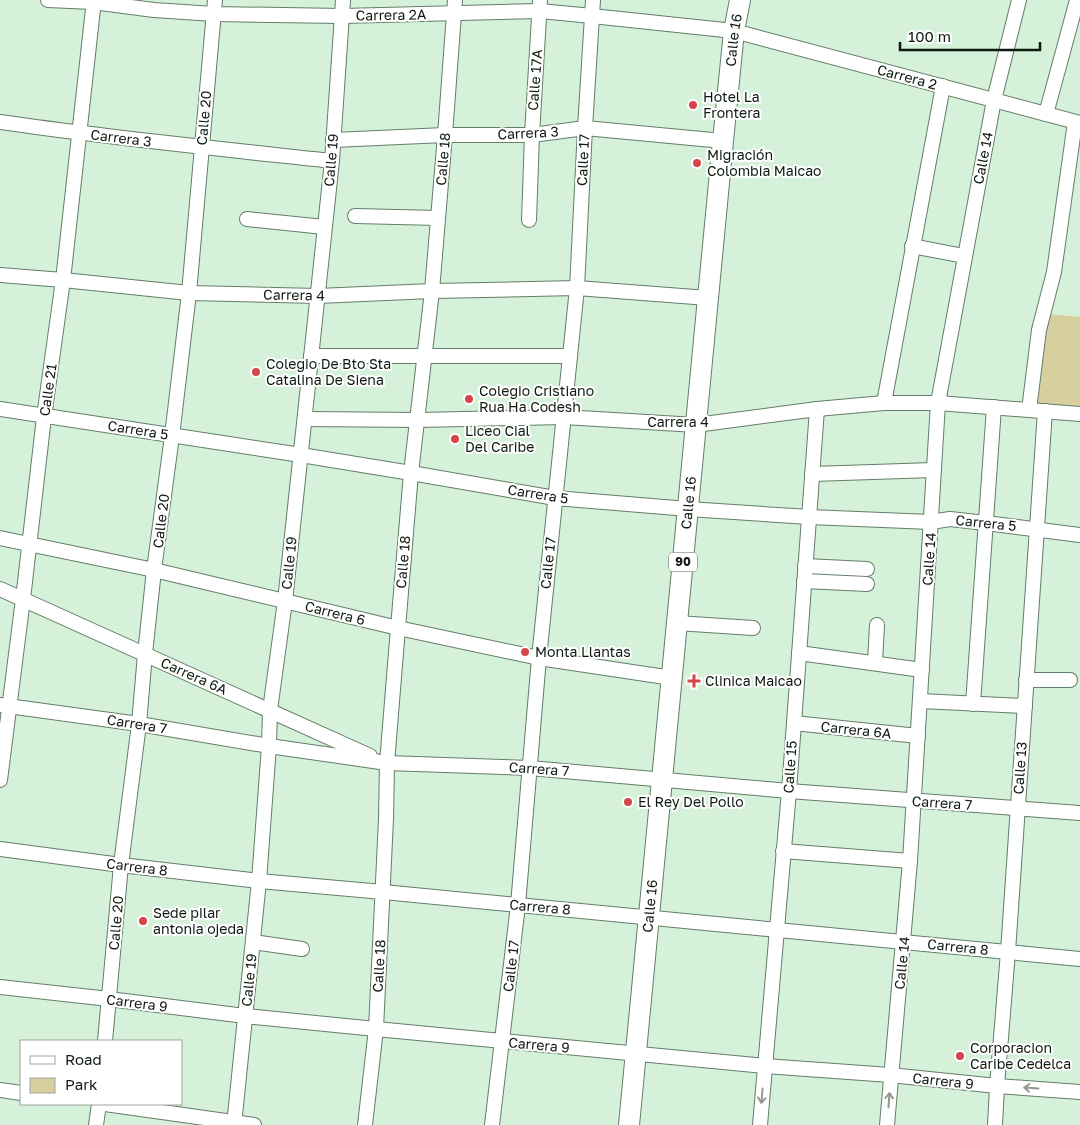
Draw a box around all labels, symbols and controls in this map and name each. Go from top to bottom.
street label: Carrera 2A [356,5,427,24]
street label: Calle 16 [722,12,745,67]
scale bar [900,20,1040,52]
text: 100 m [908,27,951,45]
street label: Calle 17A [524,48,545,111]
street label: Carrera 2 [875,60,939,93]
place label: Hotel La Frontera [703,88,760,121]
street label: Calle 20 [193,90,214,146]
marker: Hotel La Frontera [687,99,699,111]
street label: Carrera 3 [497,122,559,143]
street label: Carrera 3 [90,125,152,150]
street label: Calle 14 [969,130,996,186]
street label: Calle 18 [432,132,453,186]
street label: Calle 19 [320,133,341,187]
street label: Calle 17 [573,134,592,186]
place label: Migración Colombia Maicao [707,146,821,179]
marker: Migración Colombia Maicao [691,157,703,169]
street label: Carrera 4 [263,285,325,304]
place label: Colegio De Bto Sta Catalina De Siena [266,355,391,388]
street label: Calle 21 [35,362,60,417]
marker: Colegio De Bto Sta Catalina De Siena [250,366,262,378]
place label: Colegio Cristiano Rua Ha Codesh [479,382,594,415]
marker: Colegio Cristiano Rua Ha Codesh [463,393,475,405]
street label: Carrera 4 [647,413,709,430]
street label: Carrera 5 [107,416,170,443]
place label: Liceo Cial Del Caribe [465,422,534,455]
marker: Liceo Cial Del Caribe [449,433,461,445]
street label: Calle 16 [677,476,699,530]
street label: Carrera 5 [507,480,570,507]
street label: Calle 20 [149,493,172,549]
street label: Carrera 5 [955,511,1017,534]
street label: Calle 14 [918,532,939,586]
street label: Calle 18 [392,535,413,589]
street label: Calle 19 [277,536,300,590]
street label: Calle 17 [536,536,559,590]
road number: 90 [669,552,697,572]
street label: Carrera 6 [303,597,367,628]
place label: Monta Llantas [535,643,631,660]
marker: Monta Llantas [519,646,531,658]
street label: Carrera 6A [158,653,231,698]
place label: Clinica Maicao [705,672,802,689]
marker: Clinica Maicao [687,674,701,688]
street label: Carrera 7 [106,710,168,737]
street label: Carrera 6A [820,717,893,742]
street label: Calle 15 [779,740,800,794]
street label: Calle 13 [1009,741,1030,795]
street label: Carrera 7 [508,758,570,779]
street label: Carrera 7 [911,792,973,813]
place label: El Rey Del Pollo [638,793,744,810]
marker: El Rey Del Pollo [622,796,634,808]
street label: Carrera 8 [105,854,169,879]
street label: Calle 16 [638,879,660,933]
street label: Calle 20 [105,895,126,951]
street label: Carrera 8 [509,895,571,918]
place label: Sede pilar antonia ojeda [153,904,244,937]
marker: Sede pilar antonia ojeda [137,915,149,927]
street label: Carrera 8 [927,935,990,958]
street label: Calle 14 [890,936,913,990]
street label: Calle 18 [369,939,388,993]
street label: Calle 17 [499,939,522,993]
street label: Calle 19 [237,953,260,1007]
street label: Carrera 9 [105,990,169,1015]
street label: Carrera 9 [508,1033,570,1056]
place label: Corporacion Caribe Cedelca [970,1039,1071,1072]
legend [20,1040,182,1105]
text: Road [65,1050,102,1068]
marker: Corporacion Caribe Cedelca [954,1050,966,1062]
street label: Carrera 9 [912,1069,975,1092]
text: Park [65,1075,98,1093]
one-way arrow [1024,1084,1040,1093]
one-way arrow [758,1087,767,1103]
one-way arrow [884,1093,893,1109]

